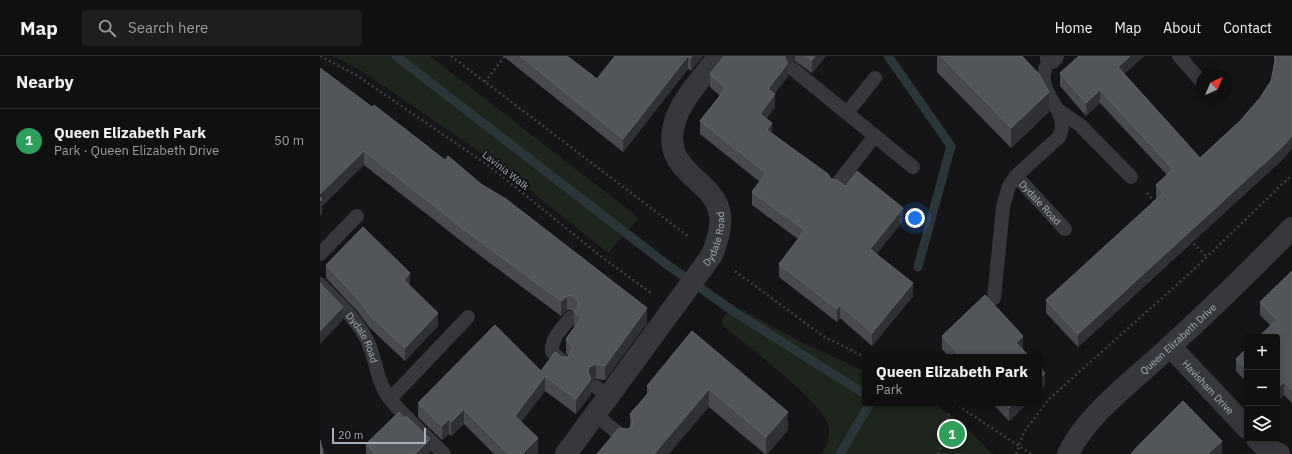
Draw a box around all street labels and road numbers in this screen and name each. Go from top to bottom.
street label: Lavinia Walk [480,148,532,193]
street label: Dydale Road [1016,178,1064,228]
street label: Dydale Road [700,211,727,269]
street label: Queen Elizabeth Drive [1137,300,1219,377]
street label: Dydale Road [343,309,381,364]
street label: Havisham Drive [1179,357,1237,417]

